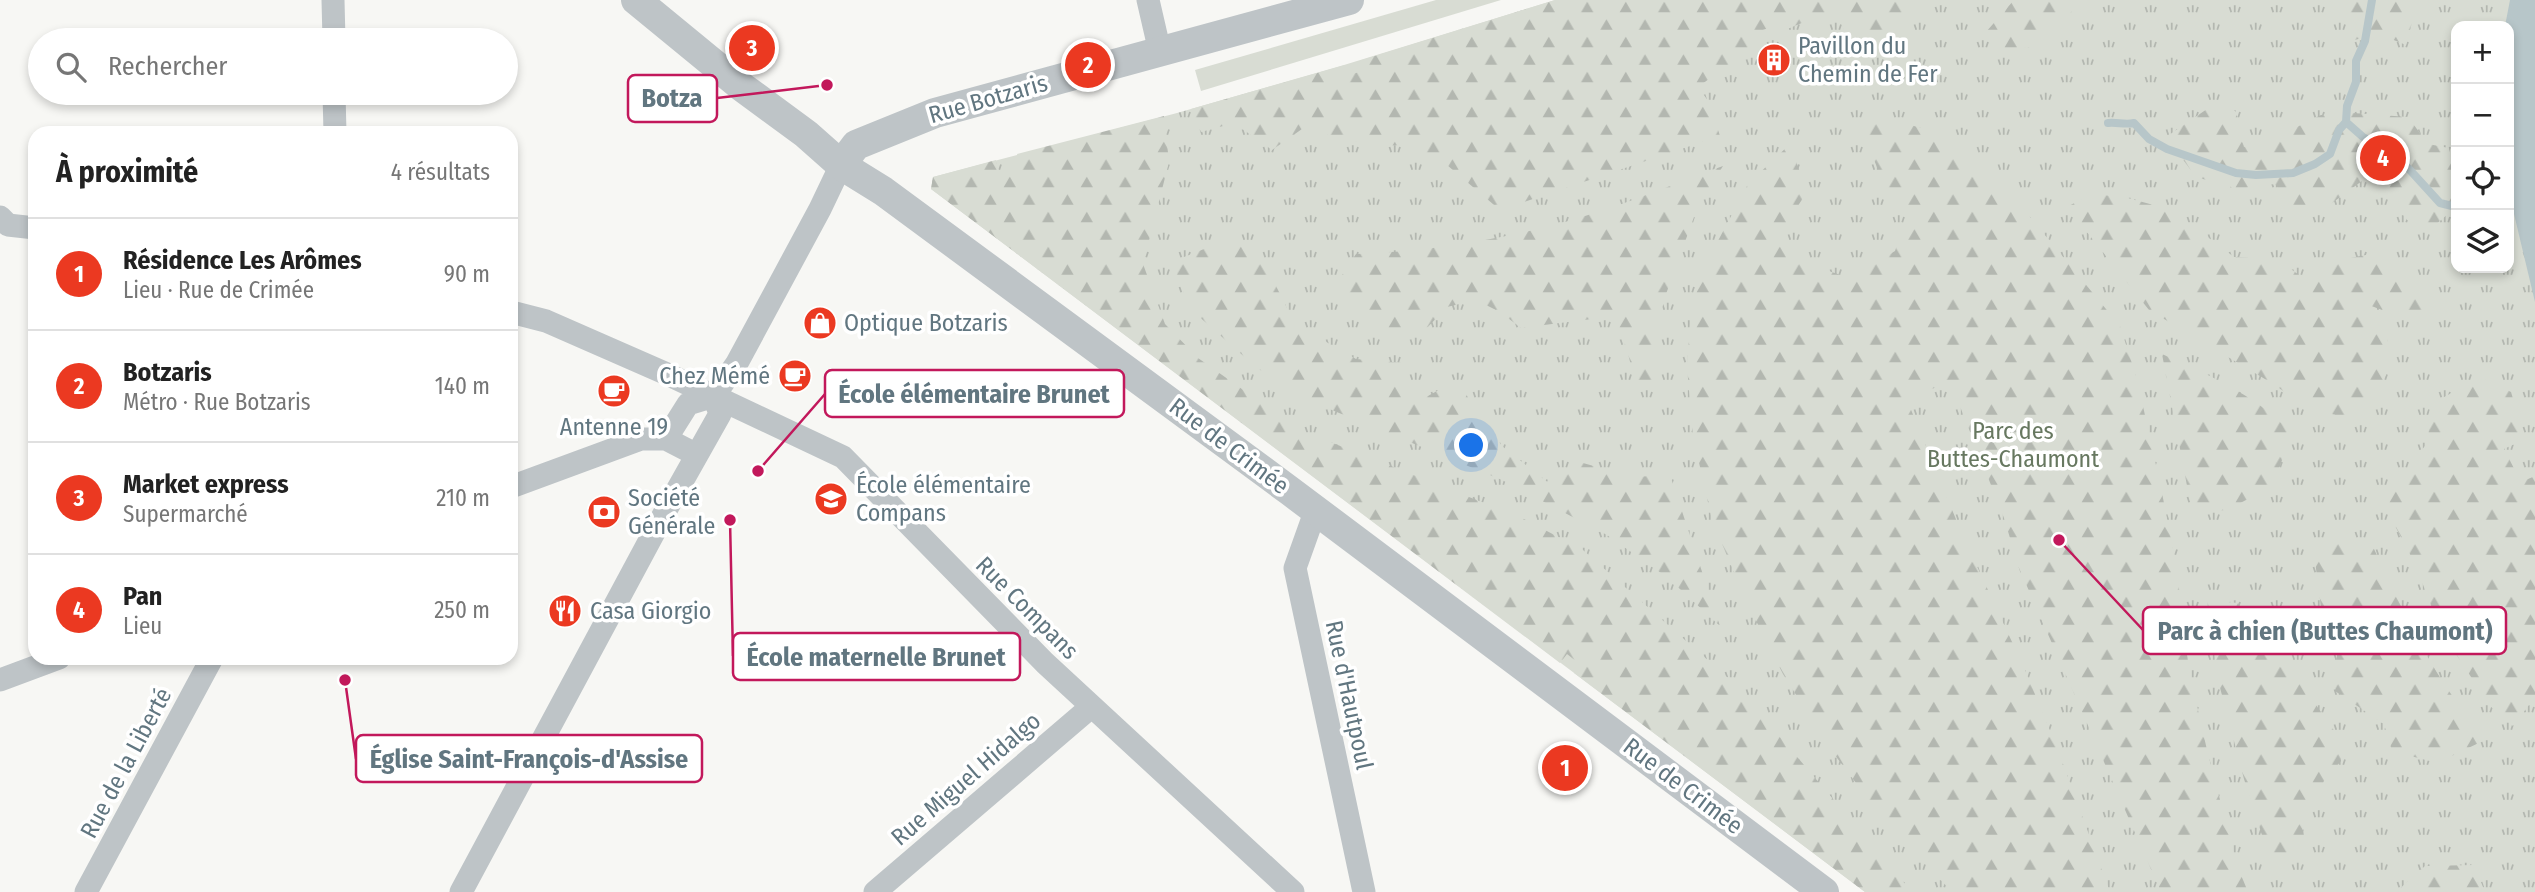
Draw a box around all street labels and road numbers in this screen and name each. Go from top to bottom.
street label: Rue Botzaris [925,69,1051,129]
street label: Rue de Crimée [1164,392,1294,500]
street label: Rue Compans [970,551,1084,665]
street label: Rue d'Hautpoul [1320,618,1378,772]
street label: Rue de la Liberté [75,683,177,843]
street label: Rue Miguel Hidalgo [886,707,1046,851]
street label: Rue de Crimée [1618,732,1748,840]

